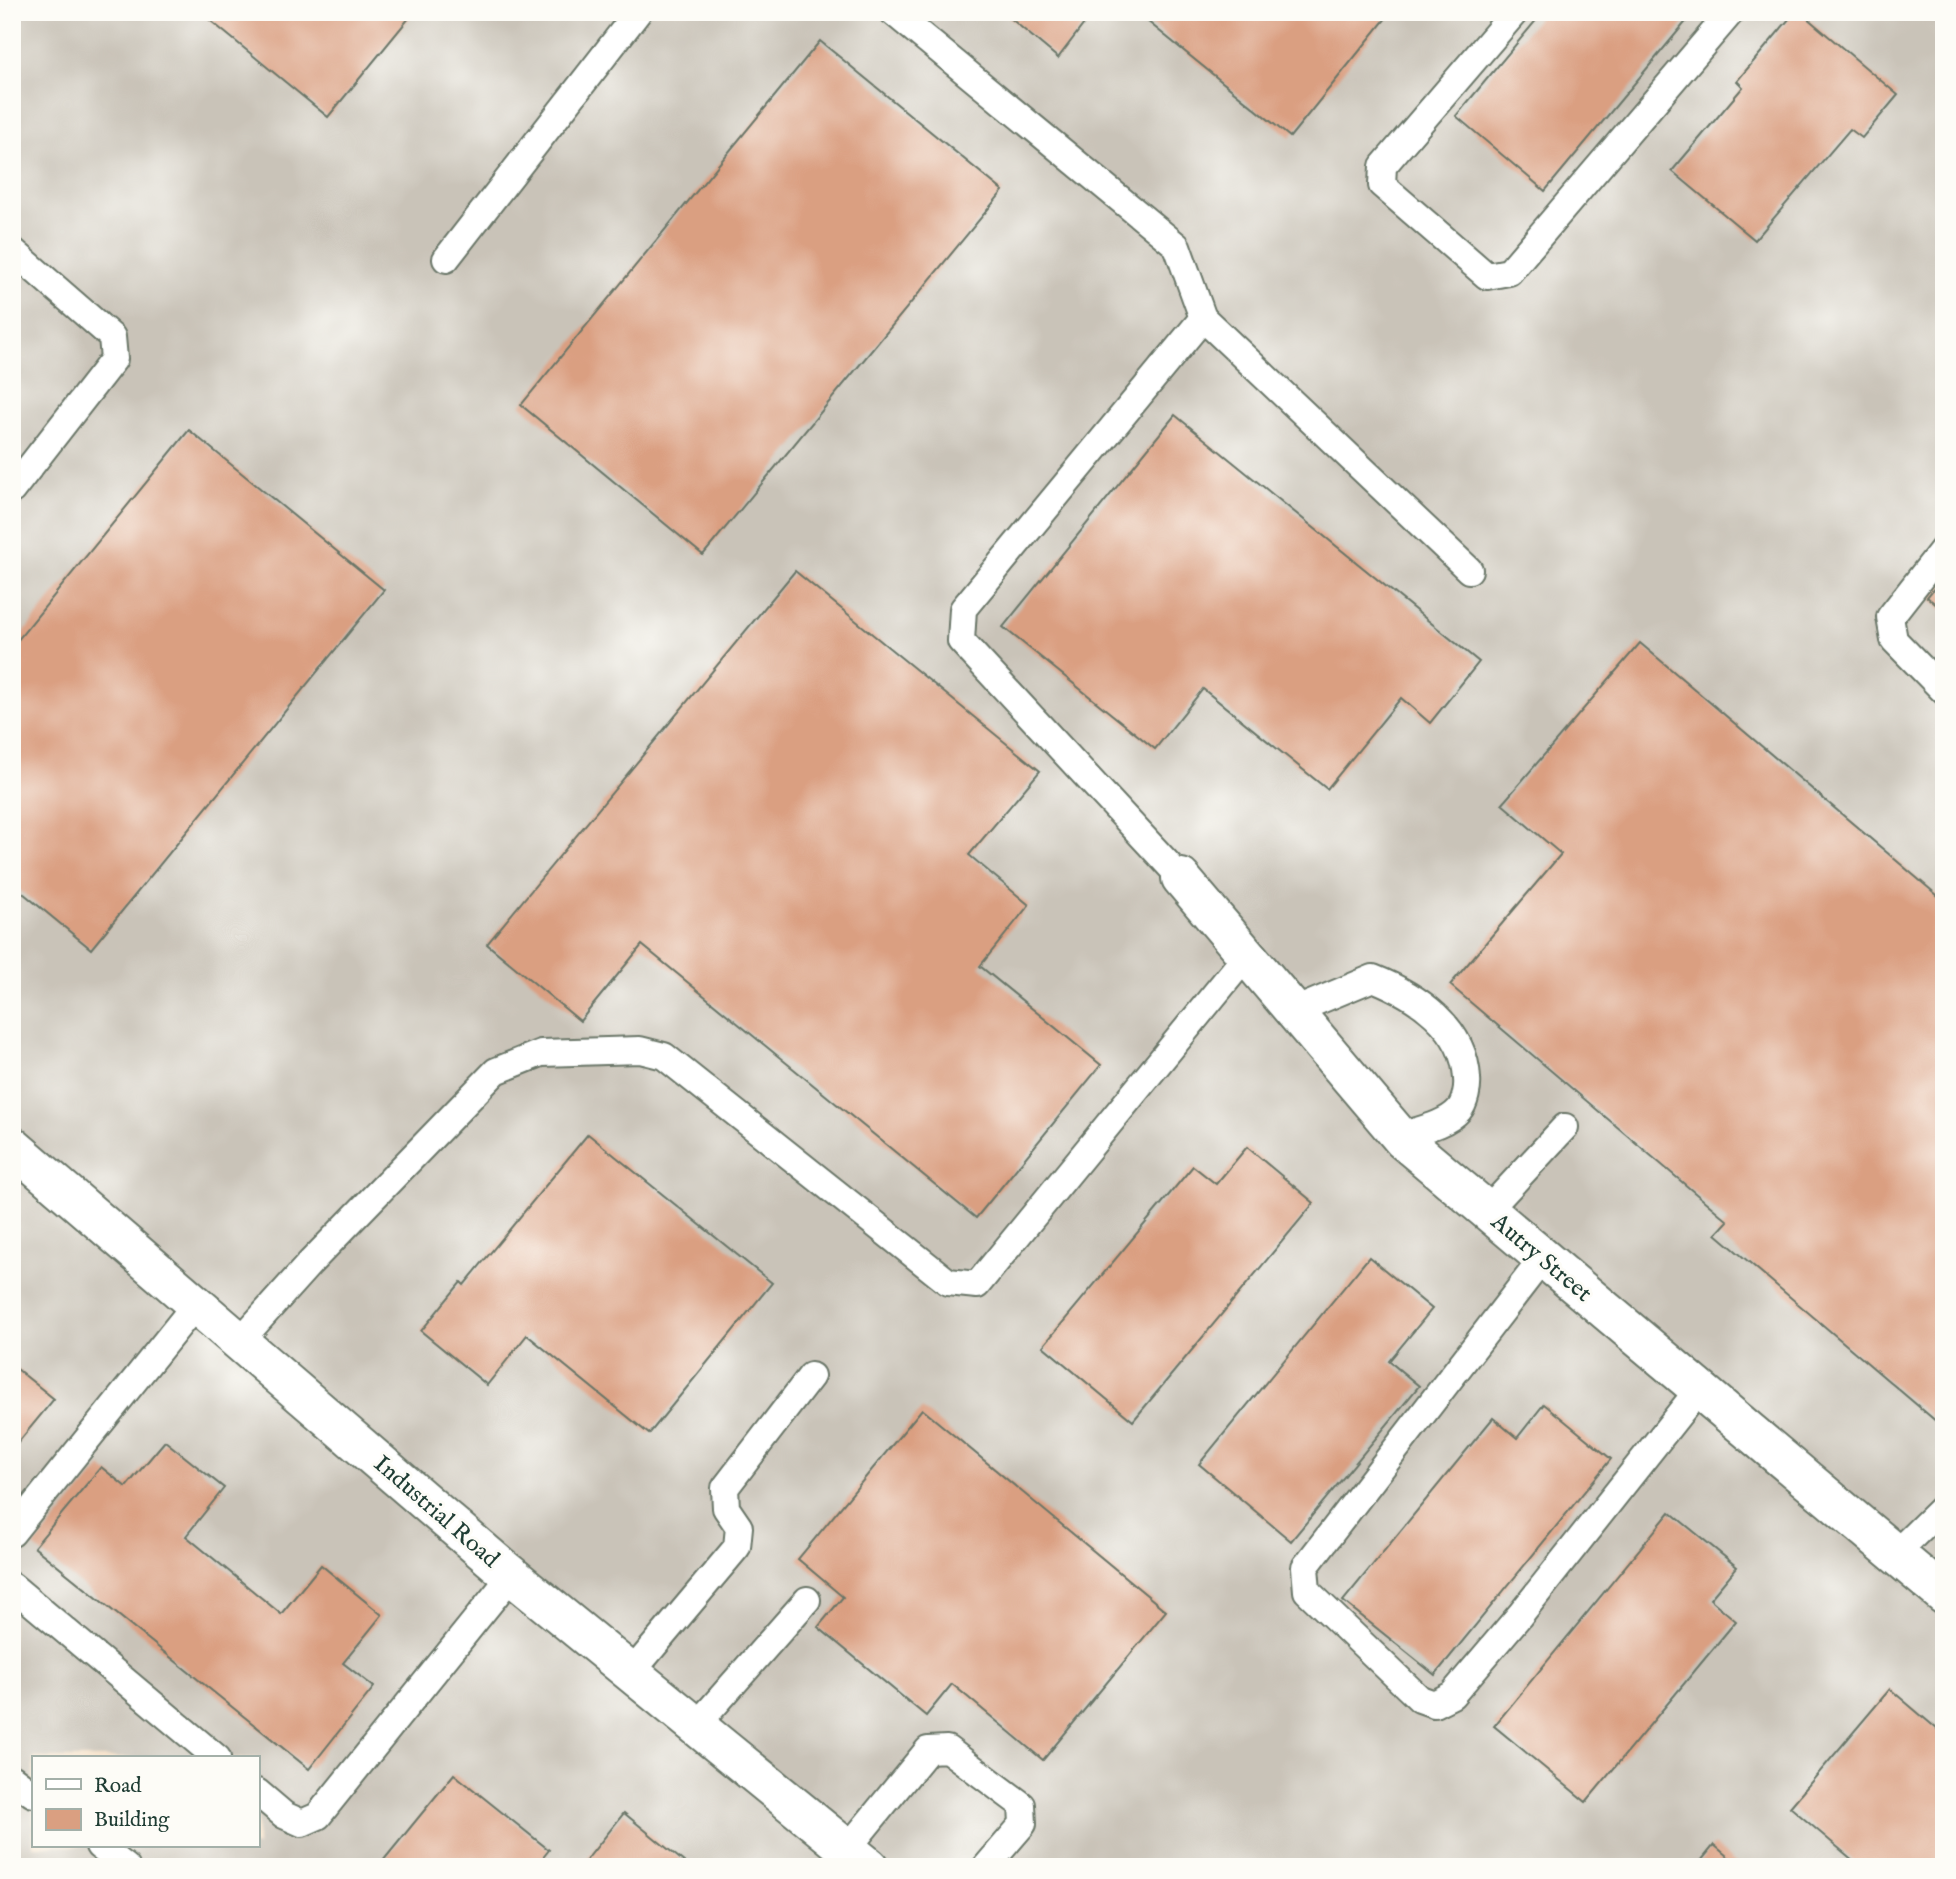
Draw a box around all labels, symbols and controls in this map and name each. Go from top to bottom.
street label: Autry Street [1483,1206,1598,1309]
street label: Industrial Road [367,1449,505,1575]
legend [32,1756,259,1848]
text: Road [94,1773,142,1800]
text: Building [94,1807,170,1834]

